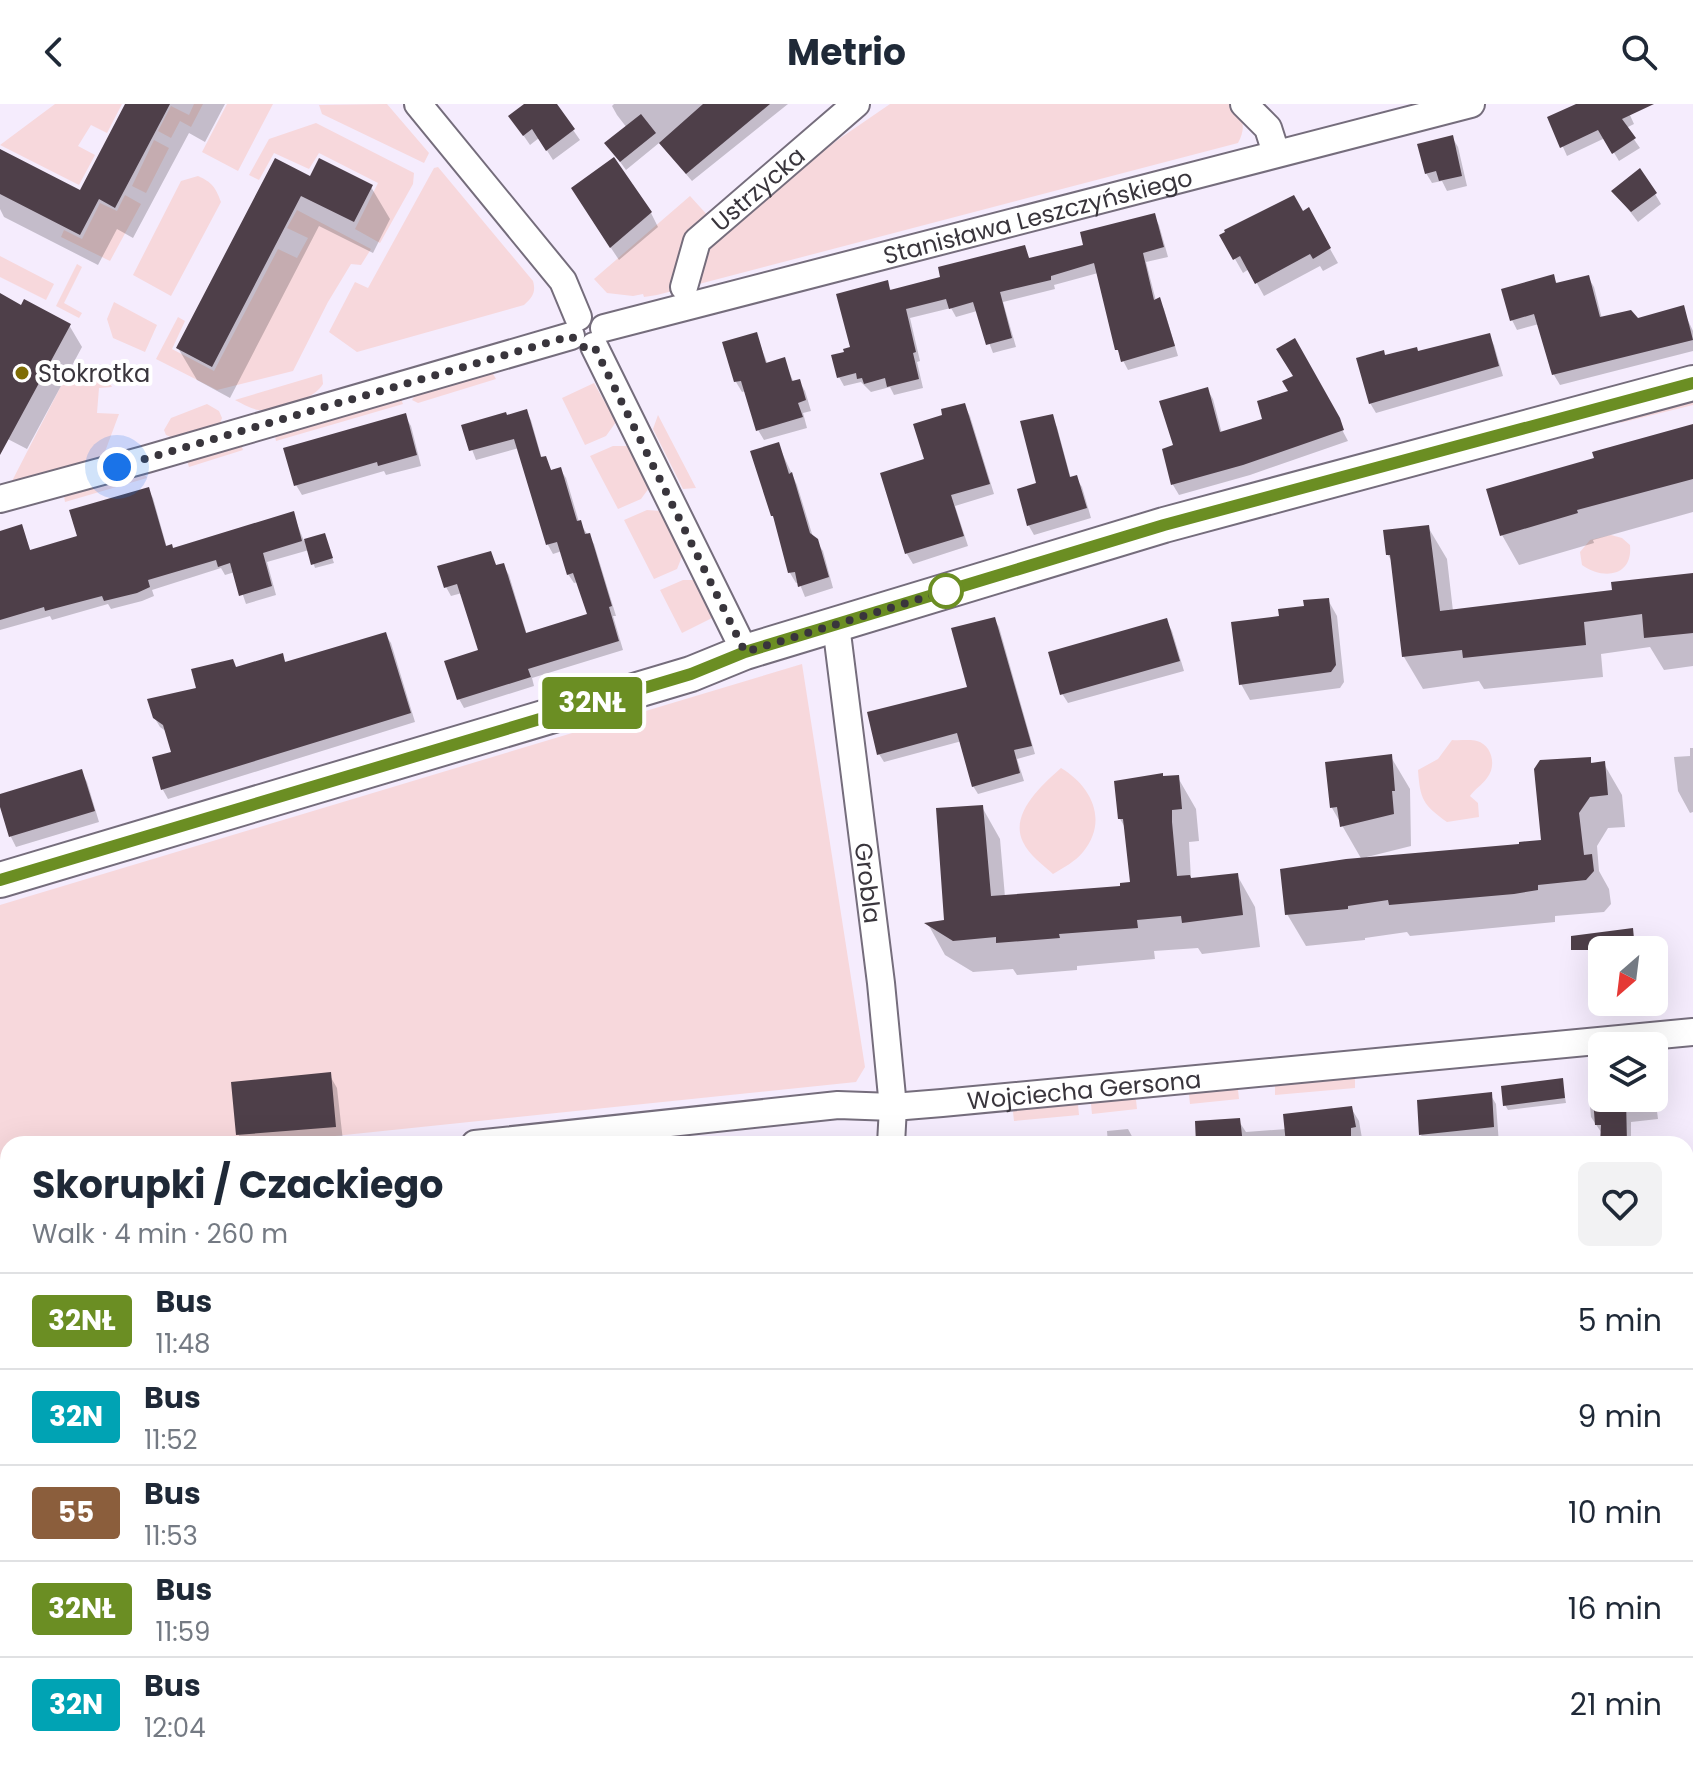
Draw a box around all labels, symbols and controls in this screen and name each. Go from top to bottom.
text: Metrio [787,27,906,78]
icon: back [32,30,76,74]
icon: search [1617,30,1661,74]
street label: Ustrzycka [704,139,812,238]
street label: Stanisława Leszczyńskiego [880,160,1196,272]
place label: Stokrotka [38,357,150,390]
marker: Stokrotka [13,364,31,382]
your location [97,447,137,487]
unlabelled marker [929,574,963,608]
line badge: 32NŁ [536,677,648,729]
text: 32NŁ [558,683,626,722]
street label: Grobla [847,841,890,925]
north arrow [1588,936,1668,1016]
map controls [1588,936,1668,1112]
button: layers [1588,1032,1668,1112]
street label: Wojciecha Gersona [966,1062,1203,1117]
text: Skorupki / Czackiego [32,1158,443,1211]
button: heart [1578,1162,1662,1246]
text: Walk · 4 min · 260 m [32,1216,288,1252]
text: Bus [156,1280,212,1323]
text: 5 min [1578,1299,1662,1342]
text: 32NŁ [48,1301,116,1340]
text: 11:48 [156,1326,211,1362]
text: Bus [144,1376,201,1419]
text: 9 min [1578,1395,1662,1438]
text: 32N [49,1397,103,1436]
text: 11:52 [144,1422,197,1458]
text: Bus [144,1472,201,1515]
text: 10 min [1568,1491,1662,1534]
text: 55 [58,1493,94,1532]
text: 11:53 [144,1518,198,1554]
text: Bus [156,1568,212,1611]
text: 16 min [1568,1587,1662,1630]
text: 32NŁ [48,1589,116,1628]
text: 11:59 [156,1614,210,1650]
text: Bus [144,1664,201,1707]
text: 21 min [1570,1683,1662,1726]
text: 32N [49,1685,103,1724]
text: 12:04 [144,1710,206,1746]

